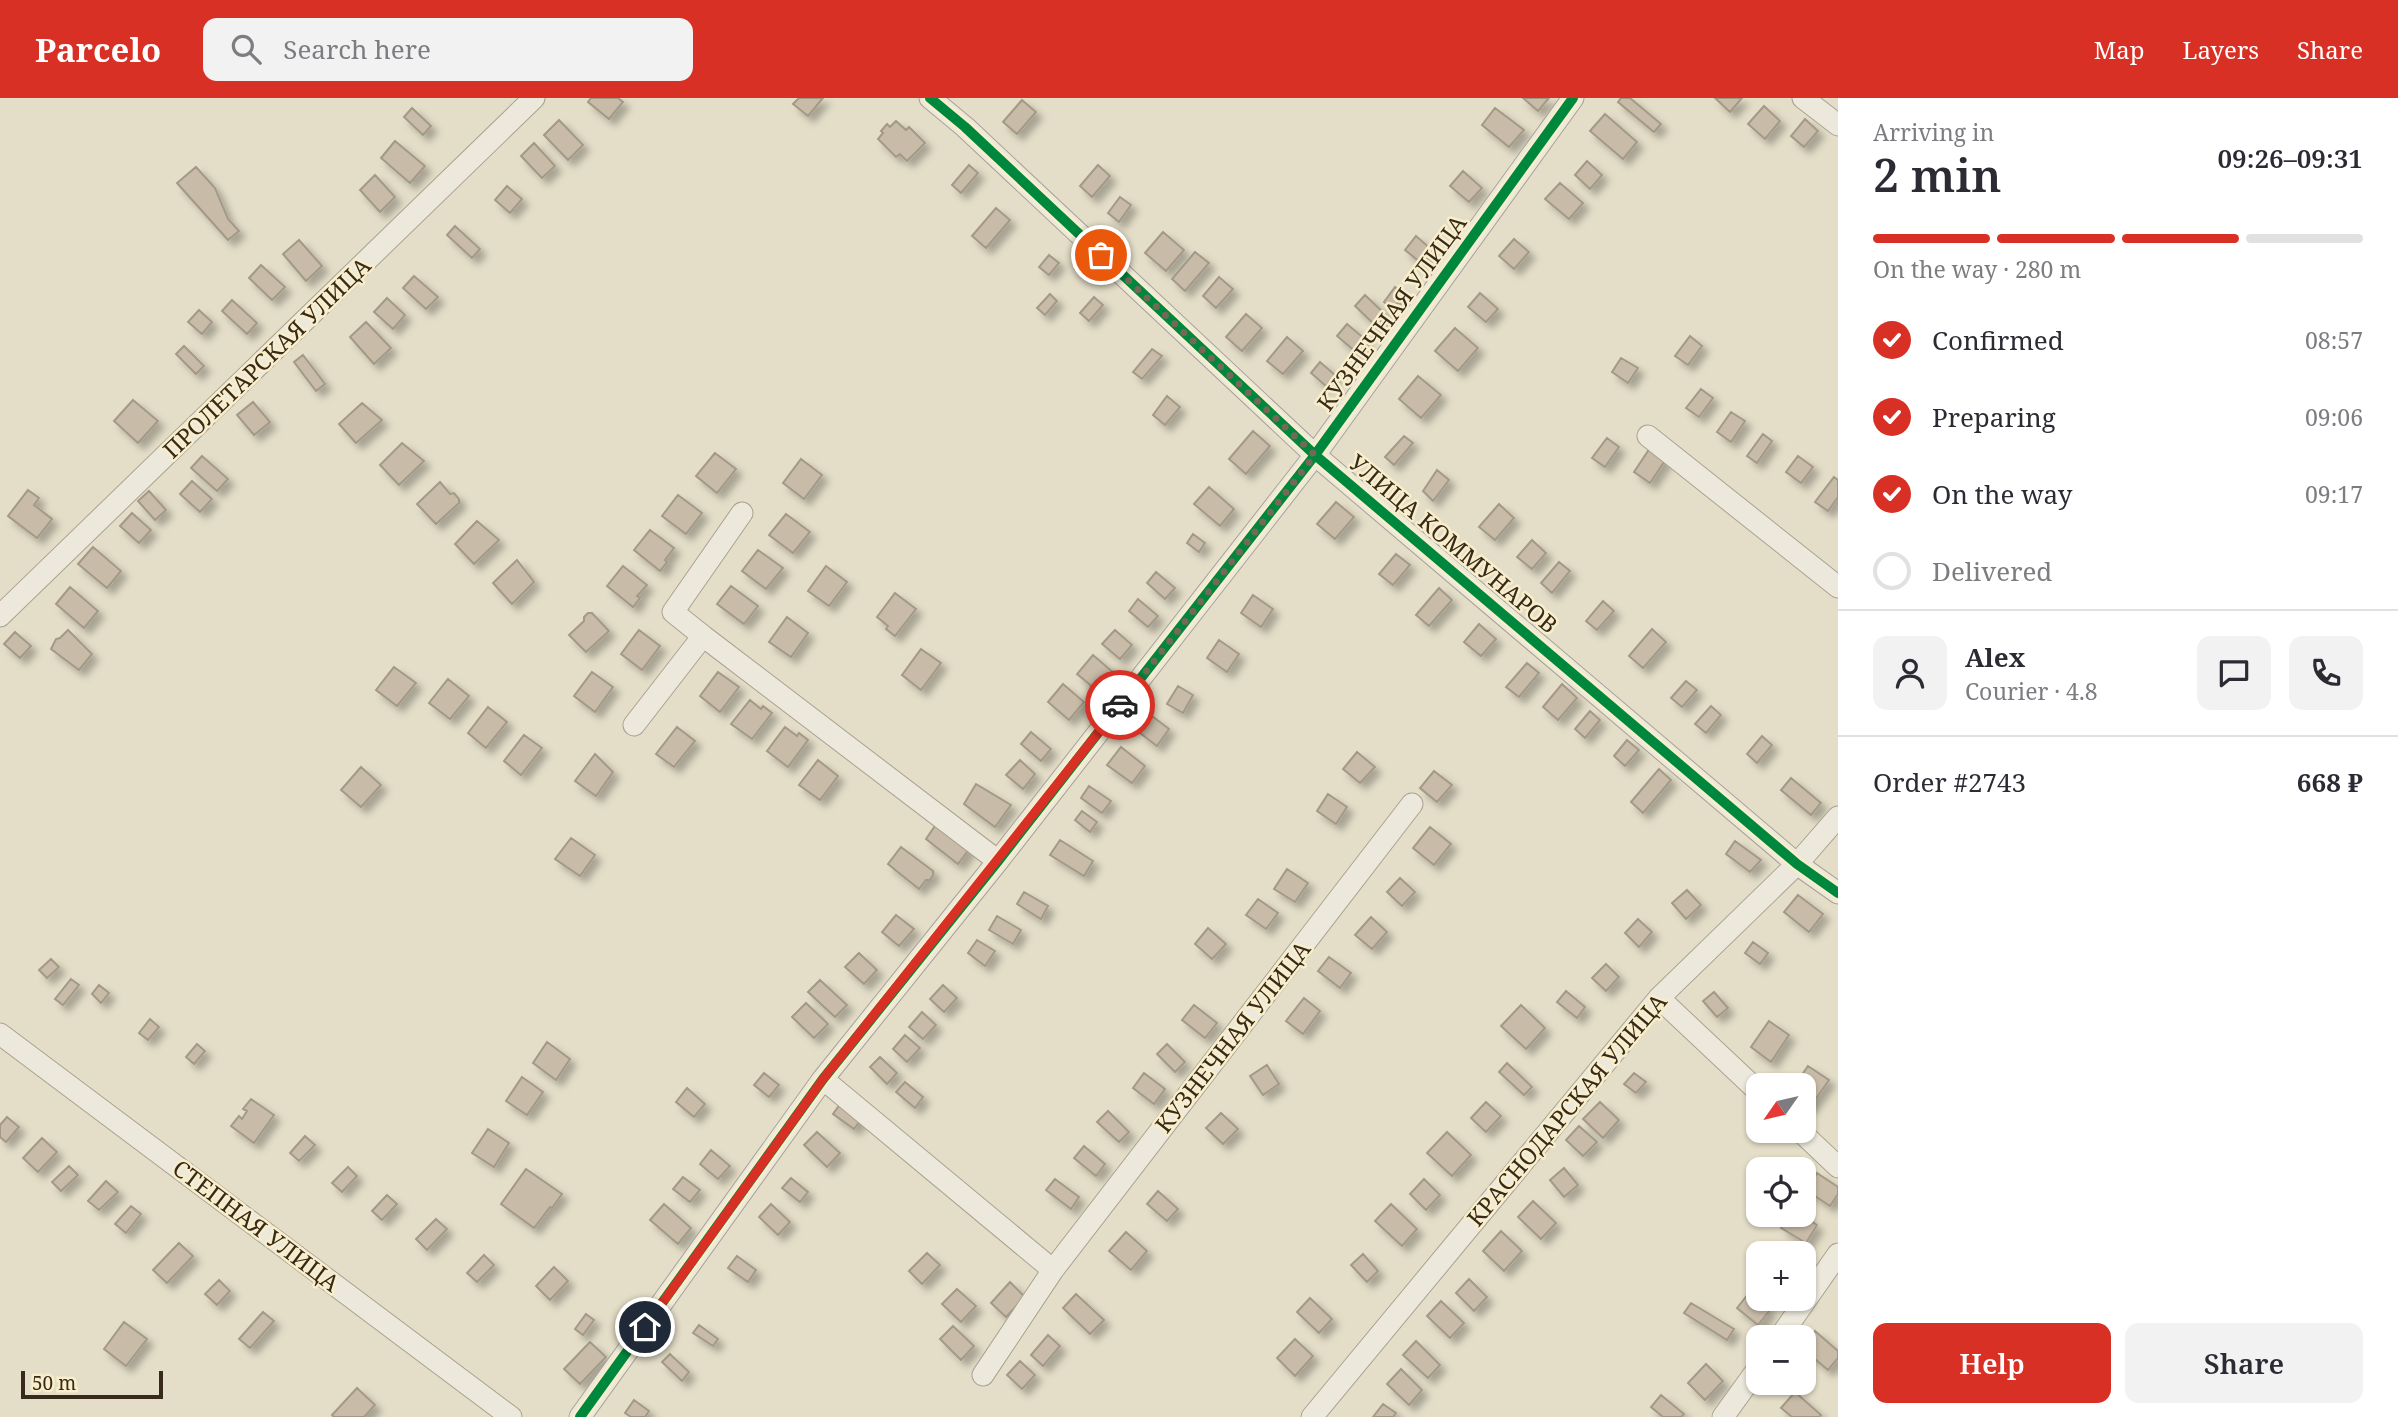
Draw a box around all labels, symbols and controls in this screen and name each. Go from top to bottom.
search box [203,18,693,81]
text: Parcelo [35,27,161,72]
icon: search [227,30,265,68]
text: Search here [283,31,431,67]
text: Map [2094,33,2145,66]
text: Layers [2183,33,2259,66]
text: Share [2297,33,2363,66]
text: Arriving in [1873,116,1994,148]
text: 09:26–09:31 [2217,140,2363,176]
text: 2 min [1873,143,2001,205]
street label: КУЗНЕЧНАЯ УЛИЦА [1309,207,1474,417]
pin [1071,225,1131,285]
icon: bag [1082,236,1120,274]
street label: ПРОЛЕТАРСКАЯ УЛИЦА [155,249,378,465]
text: On the way · 280 m [1873,253,2081,285]
icon: check [1873,321,1911,359]
text: Confirmed [1932,322,2064,358]
text: 08:57 [2305,324,2363,356]
icon: check [1873,398,1911,436]
text: Preparing [1932,399,2056,435]
text: 09:06 [2305,401,2363,433]
street label: УЛИЦА КОММУНАРОВ [1342,446,1565,640]
icon: check [1873,475,1911,513]
text: On the way [1932,476,2072,512]
text: 09:17 [2305,478,2363,510]
text: Delivered [1932,553,2052,589]
button: person [1873,636,1947,710]
button: chat [2197,636,2271,710]
button: phone [2289,636,2363,710]
text: Alex [1965,639,2025,675]
courier [1085,670,1155,740]
text: Courier · 4.8 [1965,675,2098,707]
icon: car [1101,686,1139,724]
text: Order #2743 [1873,764,2026,800]
text: 668 ₽ [2297,764,2363,800]
street label: КУЗНЕЧНАЯ УЛИЦА [1147,933,1318,1139]
street label: КРАСНОДАРСКАЯ УЛИЦА [1459,985,1674,1233]
north arrow [1746,1073,1816,1143]
map controls [1746,1073,1816,1395]
street label: СТЕПНАЯ УЛИЦА [167,1152,347,1299]
button: locate [1746,1157,1816,1227]
button: + [1746,1241,1816,1311]
pin [615,1297,675,1357]
icon: home [626,1308,664,1346]
button: Help [1873,1323,2111,1403]
button: Share [2125,1323,2363,1403]
button: − [1746,1325,1816,1395]
scale bar [21,1368,163,1400]
text: 50 m [32,1370,76,1396]

